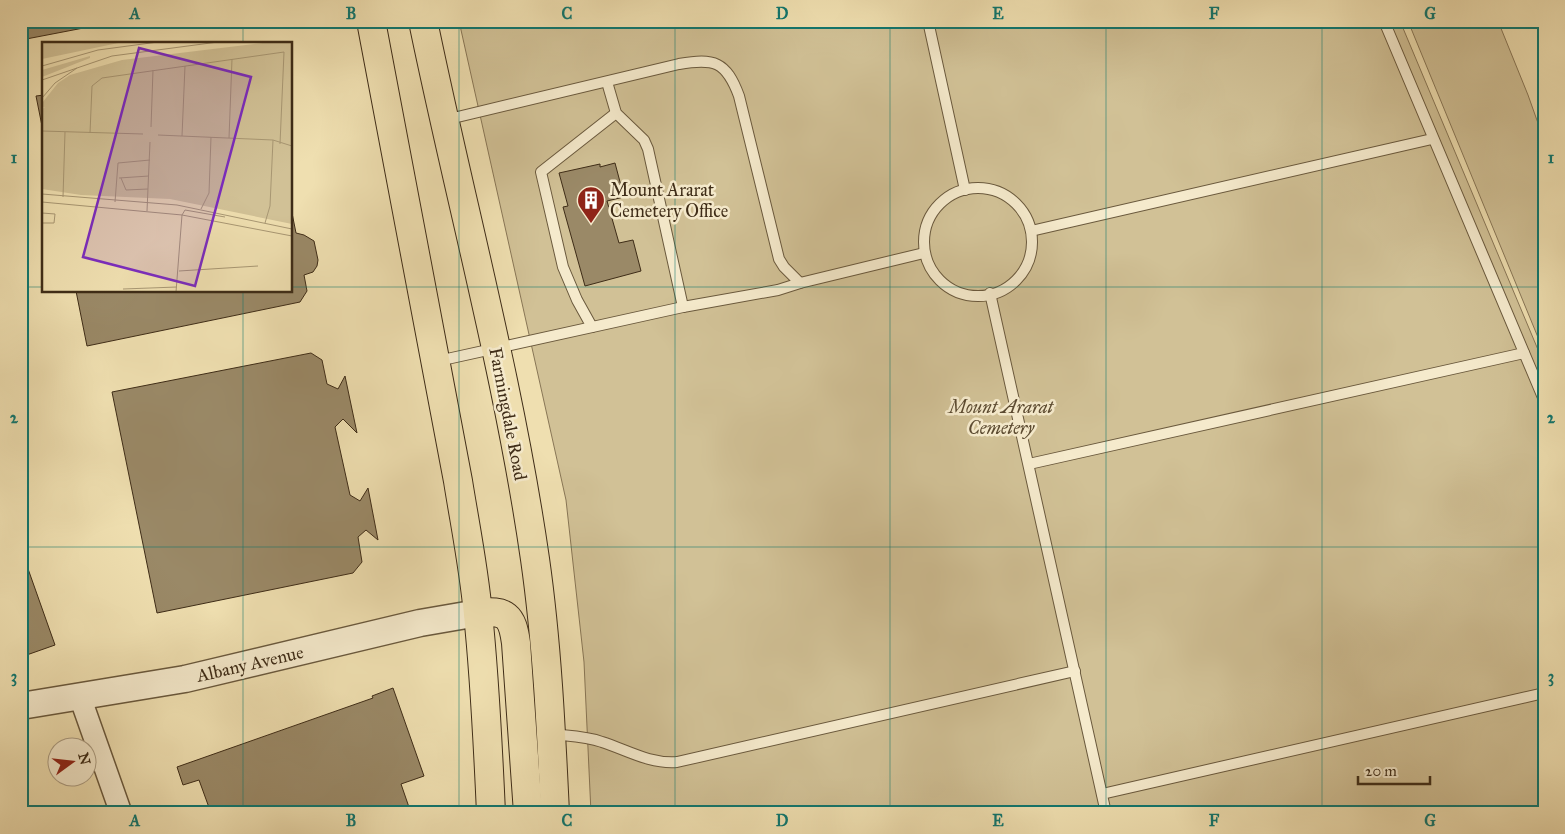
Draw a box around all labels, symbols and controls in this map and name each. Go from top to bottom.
text: A [129,4,141,23]
text: B [346,4,356,23]
text: C [562,4,573,23]
text: D [776,4,789,23]
text: E [992,4,1004,23]
text: F [1209,4,1220,23]
text: G [1424,4,1436,23]
inset map [42,42,292,292]
text: 1 [11,148,18,167]
text: 1 [1548,148,1555,167]
place label: Mount Ararat Cemetery Office [610,179,728,222]
building icon: Mount Ararat Cemetery Office [576,185,606,224]
street label: Farmingdale Road [483,346,532,483]
park label: Mount Ararat Cemetery [947,396,1055,439]
text: 2 [10,408,19,427]
text: 2 [1547,408,1556,427]
street label: Albany Avenue [193,641,306,687]
text: 3 [11,667,17,687]
text: 3 [1548,667,1554,687]
north arrow [48,736,98,786]
text: N [74,751,94,767]
scale bar [1358,754,1430,786]
text: 20 m [1365,762,1397,780]
text: A [129,811,141,830]
text: B [346,811,356,830]
text: C [562,811,573,830]
text: D [776,811,789,830]
text: E [992,811,1004,830]
text: F [1209,811,1220,830]
text: G [1424,811,1436,830]

